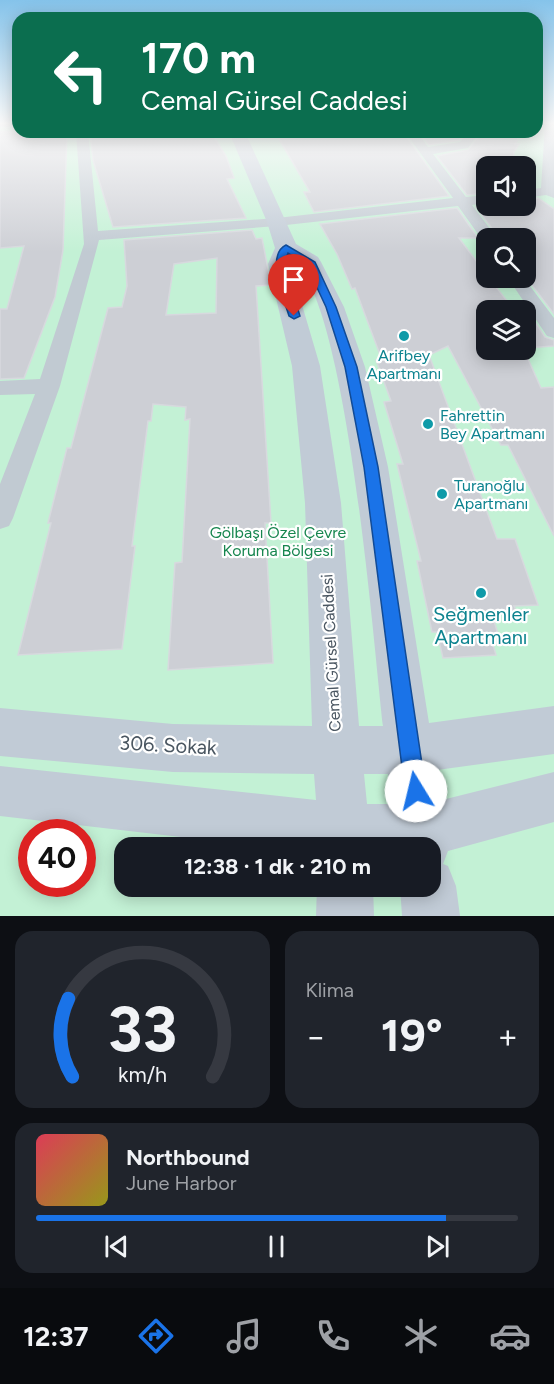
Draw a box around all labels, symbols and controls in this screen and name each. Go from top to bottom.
text: 170 m [141,33,256,84]
icon: left [42,36,120,114]
text: Cemal Gürsel Caddesi [141,84,408,117]
map controls [476,156,536,360]
button: sound [476,156,536,216]
button: search [476,228,536,288]
pin [268,254,319,316]
icon: arrive [277,263,310,296]
button: layers [476,300,536,360]
marker: Arifbey Apartmanı [397,329,411,343]
place label: Arifbey Apartmanı [367,346,441,383]
place label: Fahrettin Bey Apartmanı [440,406,545,443]
marker: Fahrettin Bey Apartmanı [421,417,435,431]
place label: Turanoğlu Apartmanı [454,476,528,513]
marker: Turanoğlu Apartmanı [435,487,449,501]
park label: Gölbaşı Özel Çevre Koruma Bölgesi [210,523,347,560]
street label: Cemal Gürsel Caddesi [317,574,345,732]
marker: Seğmenler Apartmanı [474,586,488,600]
place label: Seğmenler Apartmanı [433,602,529,649]
street label: 306. Sokak [119,730,218,760]
position arrow [384,759,448,823]
speed limit sign: 40 [18,819,96,897]
text: 12:38 · 1 dk · 210 m [184,853,371,880]
text: Klima [306,978,354,1002]
text: 33 [108,992,177,1067]
text: 19° [381,1008,443,1062]
text: − [306,1017,326,1056]
text: + [497,1017,518,1056]
text: km/h [118,1062,167,1087]
text: Northbound [126,1144,250,1171]
text: June Harbor [126,1171,237,1195]
icon: previous [100,1230,133,1263]
icon: pause [260,1230,293,1263]
icon: next [421,1230,454,1263]
icon: directions [135,1315,177,1357]
icon: music [223,1315,265,1357]
icon: phone [312,1315,354,1357]
icon: climate [400,1315,442,1357]
icon: car [489,1315,531,1357]
text: 12:37 [23,1320,88,1353]

